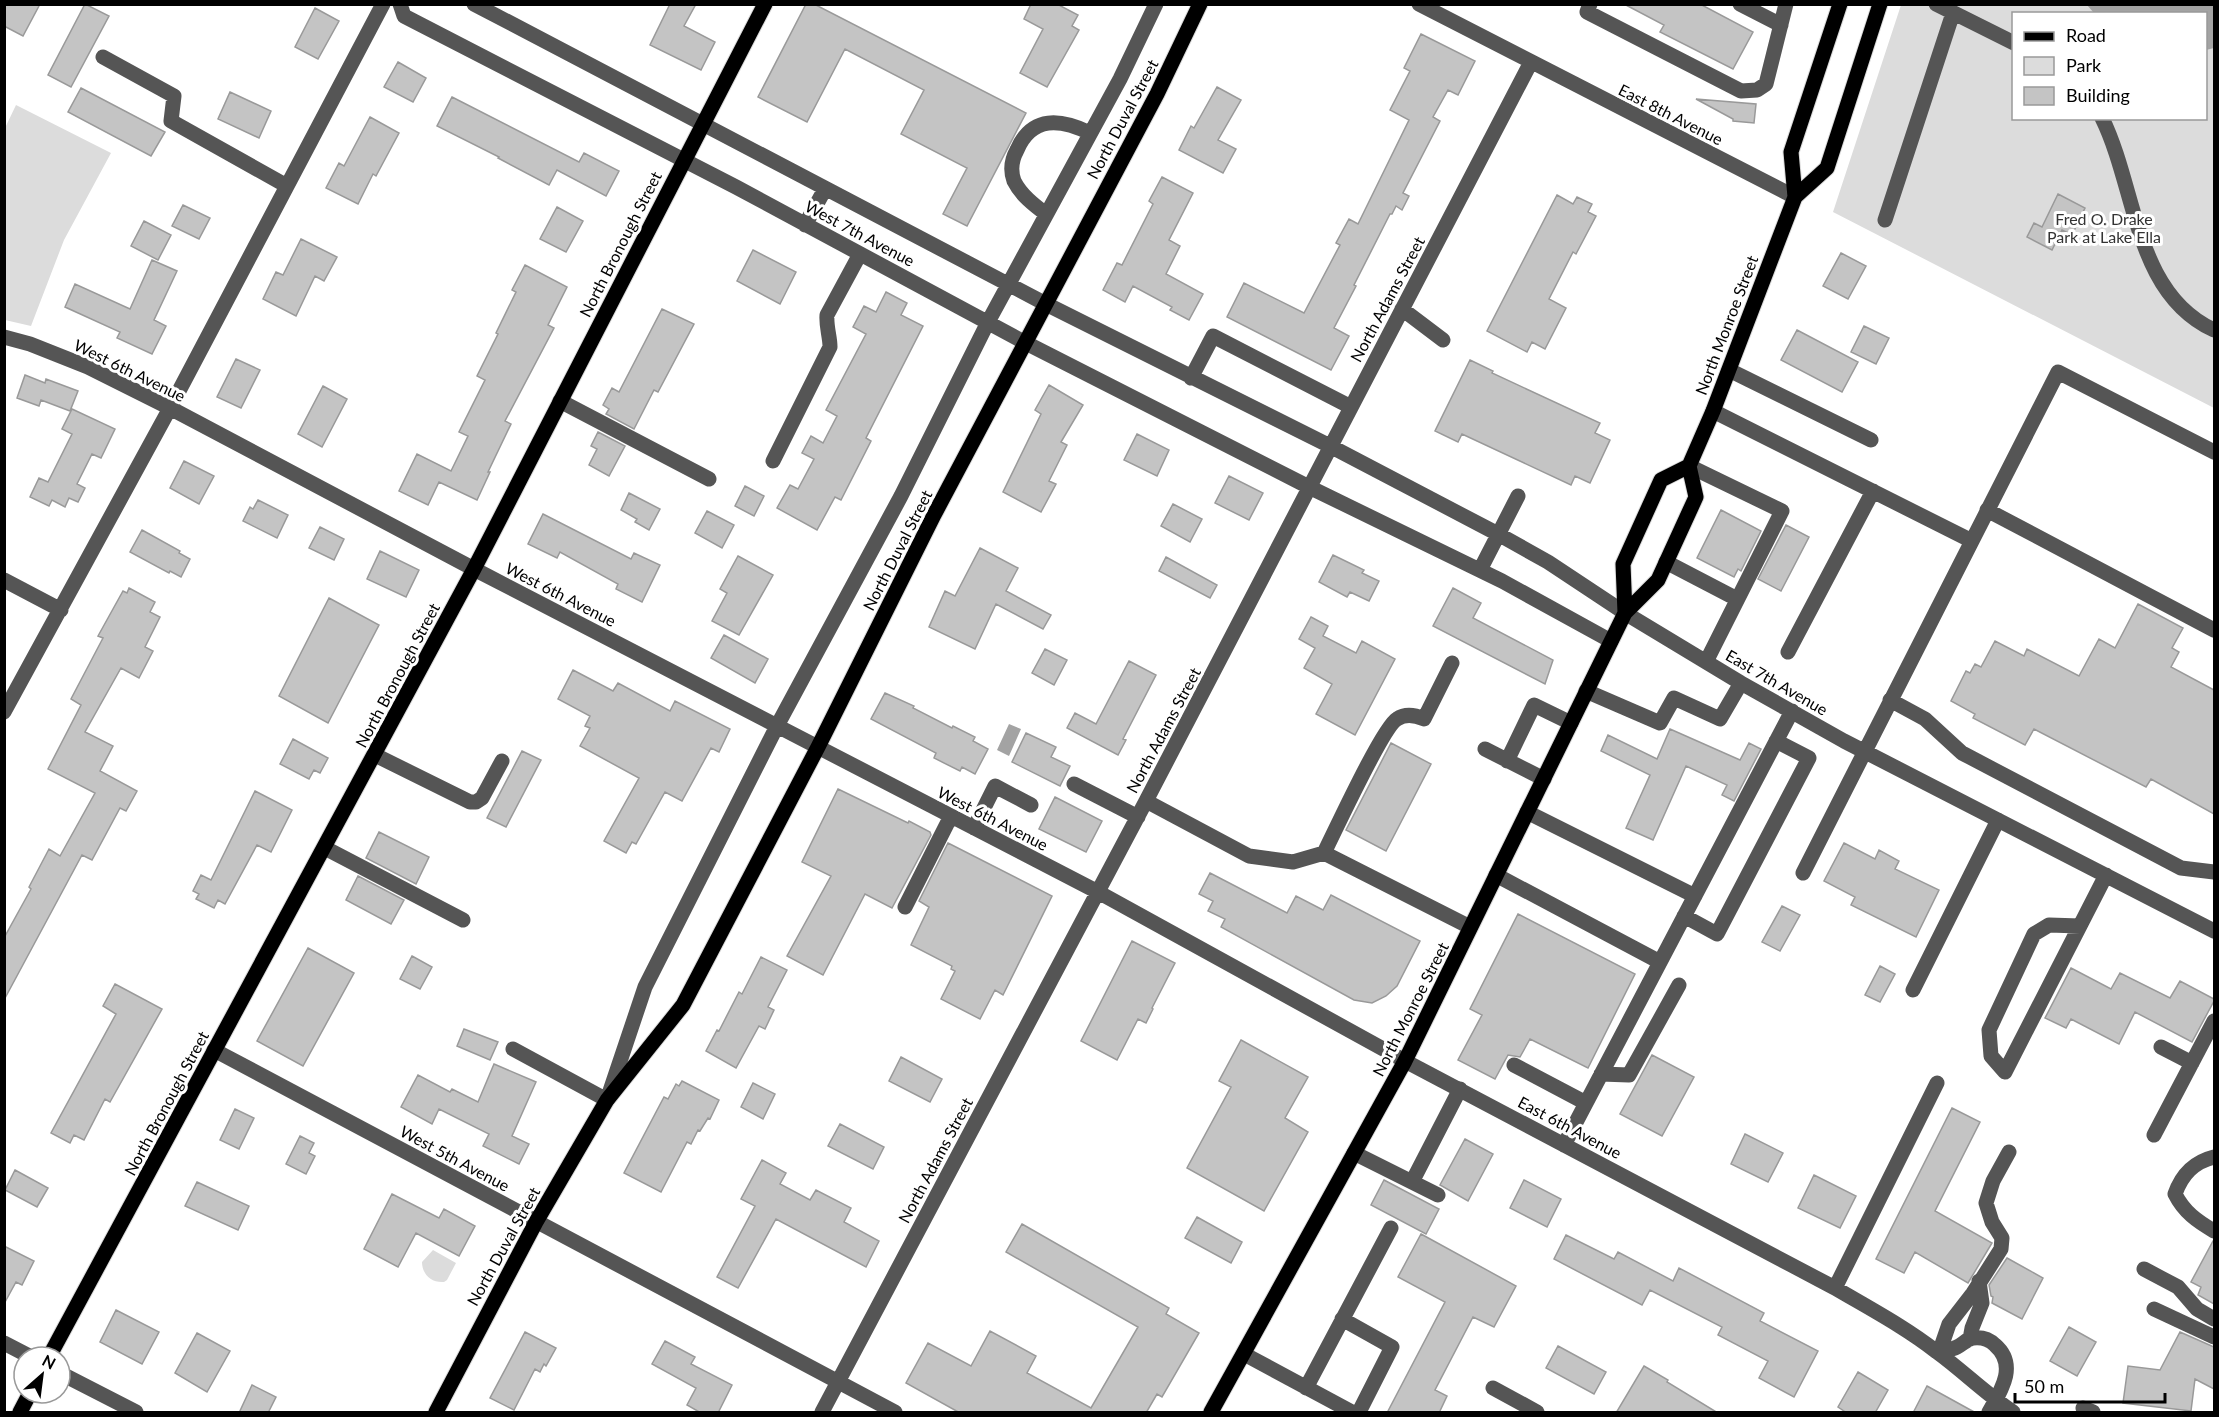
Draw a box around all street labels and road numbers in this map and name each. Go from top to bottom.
street label: North Duval Street [1082,56,1162,182]
street label: East 8th Avenue [1616,80,1726,148]
street label: North Bronough Street [575,168,665,320]
street label: West 7th Avenue [802,196,918,270]
street label: North Adams Street [1346,233,1428,365]
street label: North Monroe Street [1691,253,1761,397]
street label: West 6th Avenue [71,335,189,405]
street label: North Duval Street [858,486,936,613]
street label: West 6th Avenue [503,558,619,630]
street label: North Bronough Street [351,599,443,750]
street label: East 7th Avenue [1723,645,1831,719]
street label: North Adams Street [1122,664,1204,796]
street label: West 6th Avenue [935,782,1051,854]
street label: North Monroe Street [1368,939,1452,1079]
street label: North Bronough Street [120,1027,212,1178]
street label: East 6th Avenue [1515,1092,1625,1162]
street label: North Adams Street [894,1094,976,1226]
street label: West 5th Avenue [397,1121,513,1195]
street label: North Duval Street [463,1183,544,1309]

